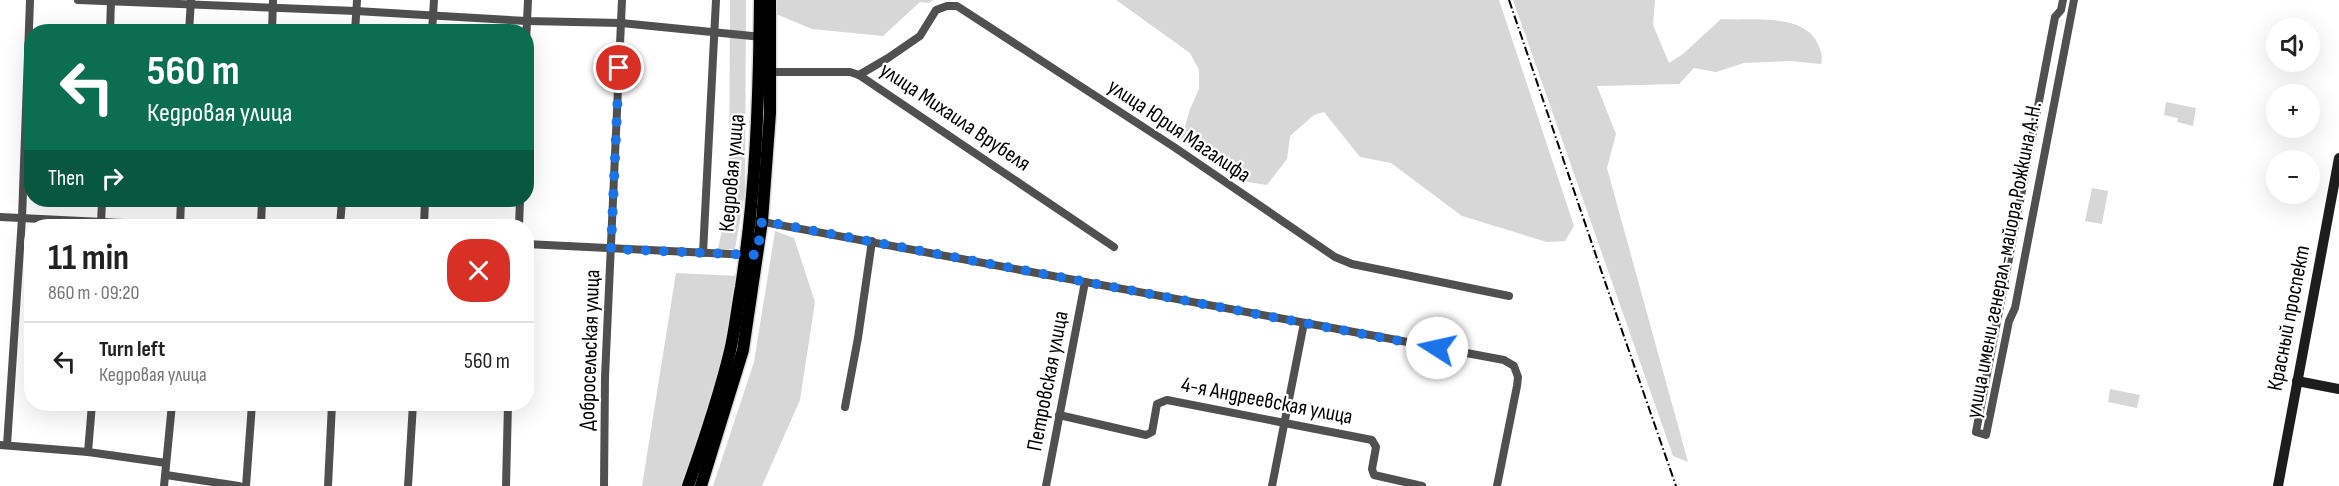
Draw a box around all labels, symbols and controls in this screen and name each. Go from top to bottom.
map controls [2266,18,2320,204]
button: sound [2266,18,2320,72]
pin [593,42,644,93]
text: 560 m [147,46,240,97]
icon: left [48,48,126,126]
icon: arrive [602,51,635,84]
street label: улица Михаила Врубеля [874,57,1036,177]
street label: улица Юрия Магалифа [1102,73,1256,189]
button: + [2266,84,2320,138]
text: Кедровая улица [147,97,293,129]
street label: улица имени генерал-майора Рожкина А.Н. [1960,99,2048,421]
street label: Кедровая улица [713,113,751,233]
button: − [2266,150,2320,204]
icon: right [96,162,129,195]
text: Then [48,165,84,192]
text: 11 min [48,237,129,280]
button: close [447,239,510,302]
street label: Красный проспект [2262,243,2316,393]
street label: Добросельская улица [574,269,606,431]
text: 860 m · 09:20 [48,281,140,305]
street label: Петровская улица [1021,309,1075,453]
position arrow [1405,316,1469,380]
text: Turn left [99,336,165,363]
icon: left [48,345,81,378]
text: 560 m [464,348,510,375]
text: Кедровая улица [99,363,207,387]
street label: 4-я Андреевская улица [1179,371,1355,431]

